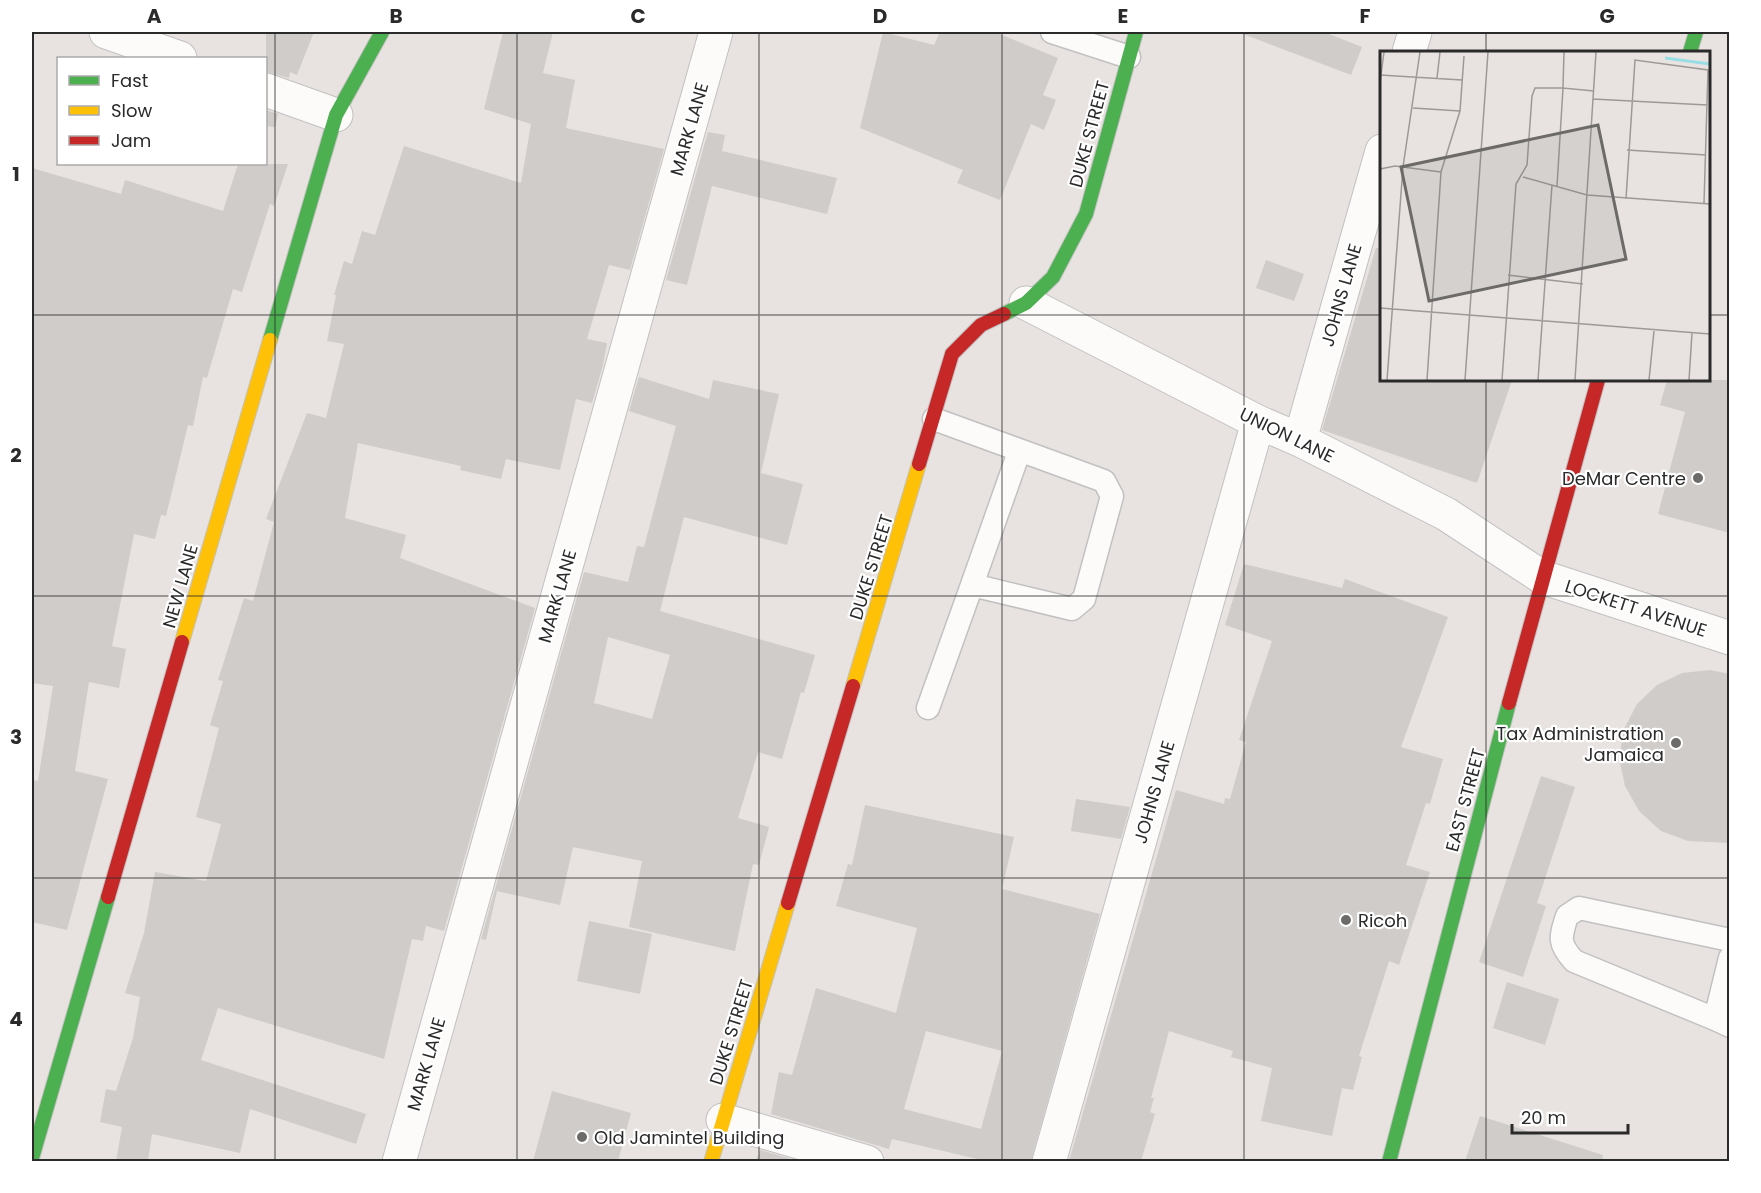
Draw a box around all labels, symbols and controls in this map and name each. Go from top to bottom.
text: A [147,2,162,30]
text: B [389,2,403,30]
text: C [630,2,646,30]
text: D [873,2,887,30]
text: E [1118,2,1128,30]
text: F [1360,2,1371,30]
text: G [1599,2,1615,30]
inset map [1380,51,1710,381]
legend [57,57,267,165]
text: Fast [111,68,148,93]
street label: DUKE STREET [1063,78,1115,190]
street label: MARK LANE [664,79,714,179]
text: Slow [111,98,153,123]
text: Jam [111,128,151,153]
text: 1 [12,160,20,188]
street label: JOHNS LANE [1314,241,1368,349]
street label: UNION LANE [1235,401,1339,469]
text: 2 [10,441,22,469]
place label: DeMar Centre [1562,466,1686,491]
marker: DeMar Centre [1691,471,1705,485]
street label: DUKE STREET [843,511,899,623]
street label: NEW LANE [156,541,204,631]
street label: MARK LANE [532,546,582,646]
street label: LOCKETT AVENUE [1562,573,1710,643]
place label: Tax Administration Jamaica [1497,721,1664,767]
text: 3 [10,723,22,751]
marker: Tax Administration Jamaica [1669,736,1683,750]
street label: JOHNS LANE [1127,738,1181,846]
street label: EAST STREET [1439,745,1491,854]
place label: Ricoh [1358,908,1407,933]
marker: Ricoh [1339,913,1353,927]
street label: DUKE STREET [703,976,759,1088]
text: 4 [9,1005,23,1033]
street label: MARK LANE [401,1014,451,1114]
scale bar [1512,1097,1628,1135]
text: 20 m [1521,1105,1566,1130]
place label: Old Jamintel Building [594,1125,784,1150]
marker: Old Jamintel Building [575,1130,589,1144]

